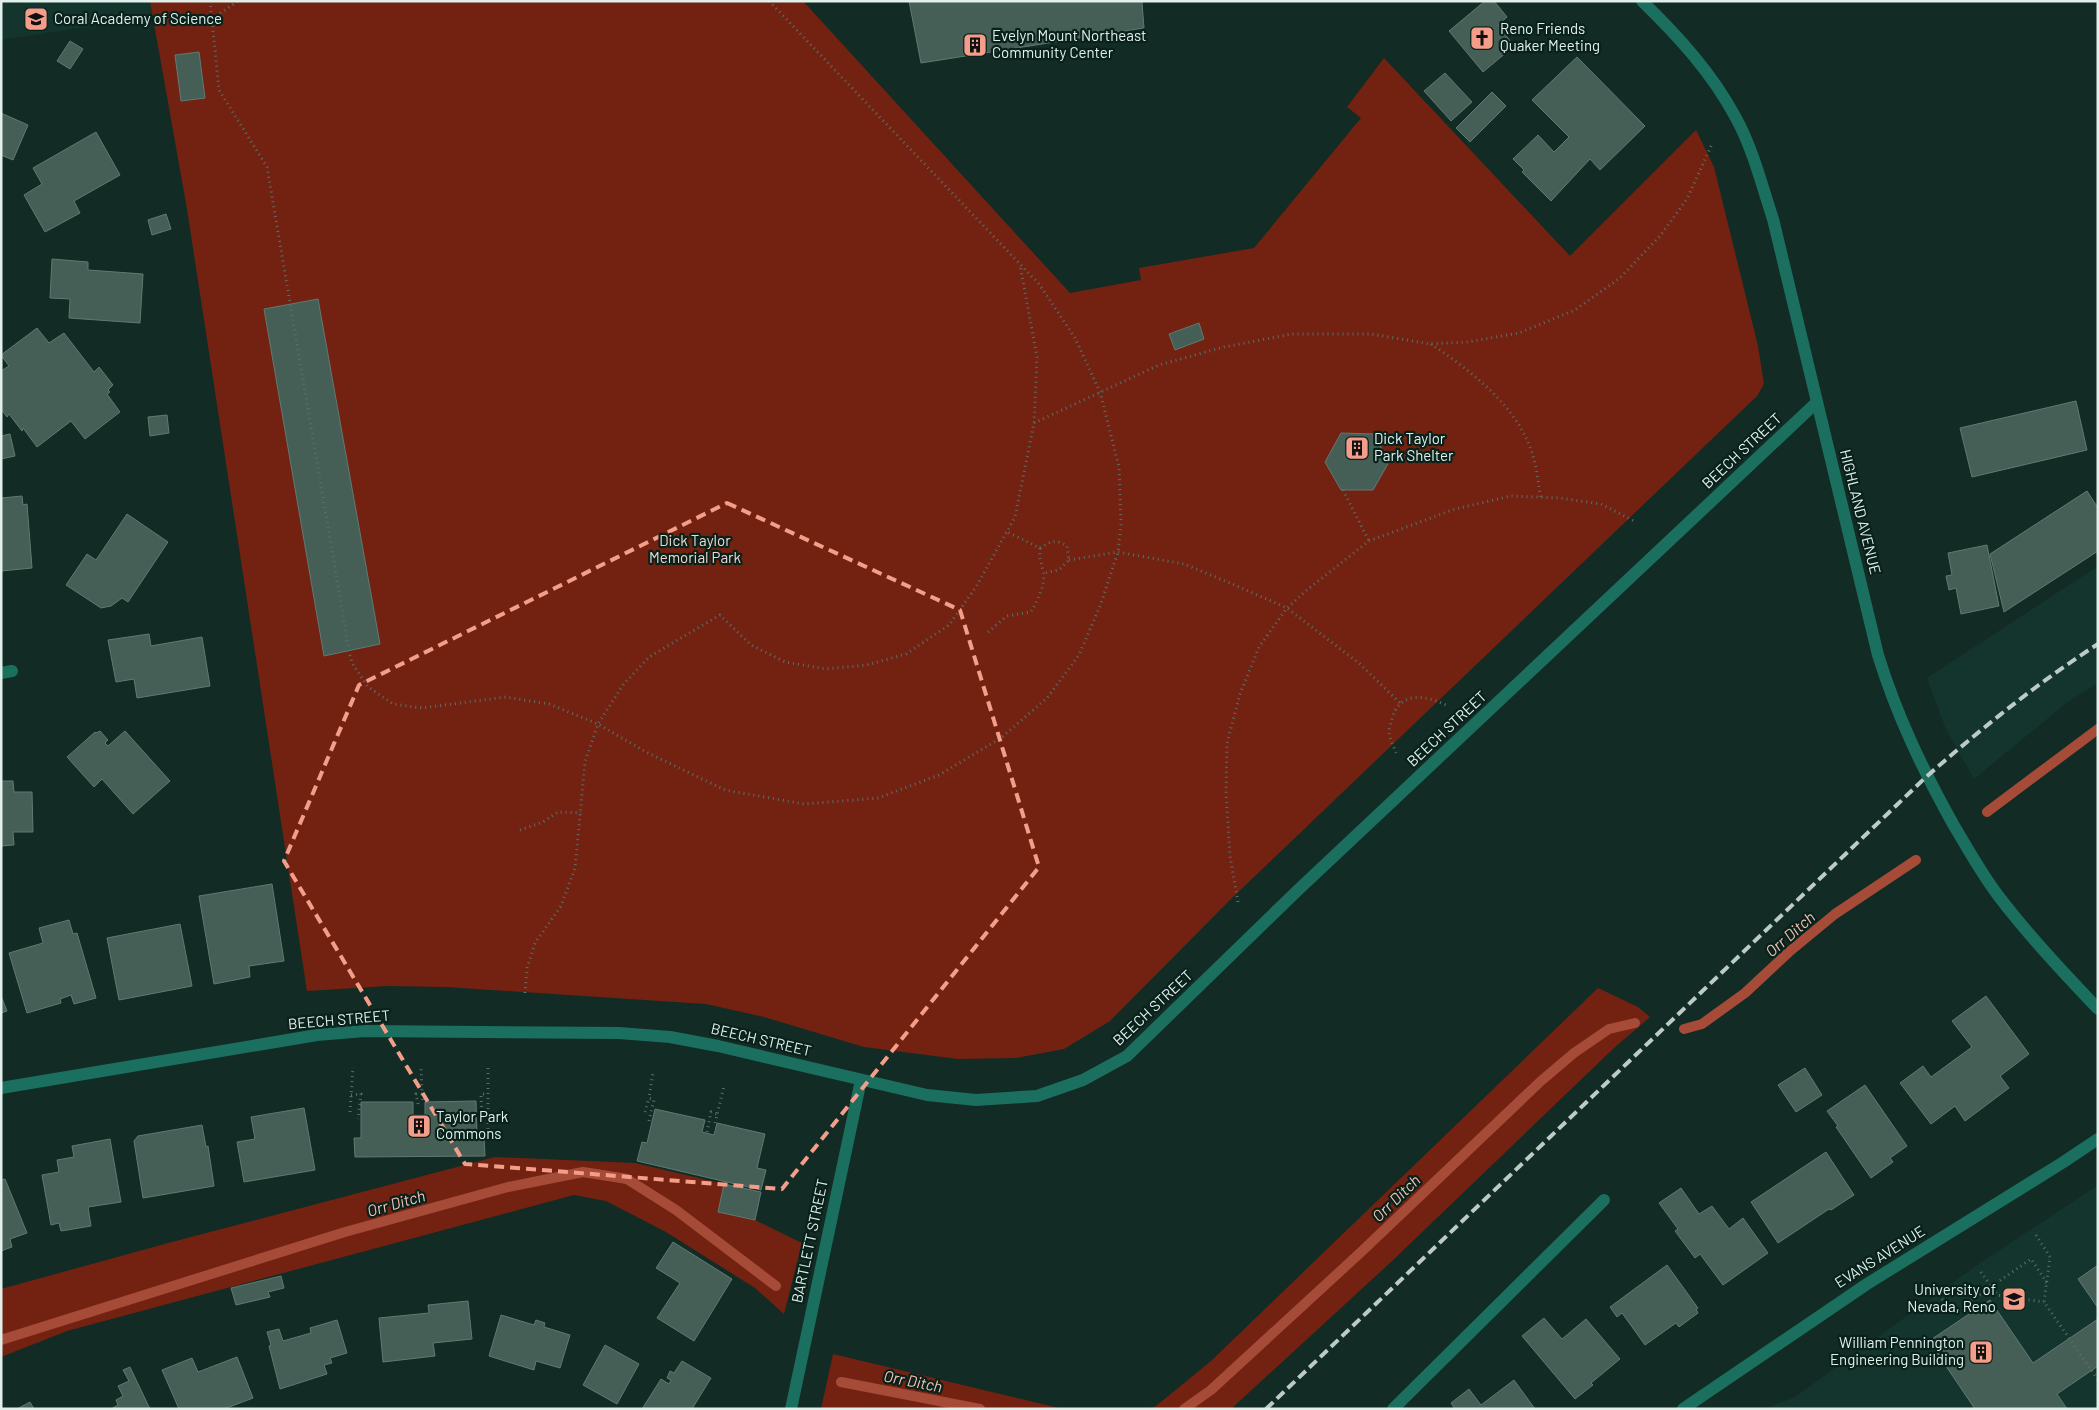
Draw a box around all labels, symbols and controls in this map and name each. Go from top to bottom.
school or university icon: Coral Academy of Science [23,6,49,32]
place label: Coral Academy of Science [54,9,222,27]
place label: Reno Friends Quaker Meeting [1500,19,1600,54]
church icon: Reno Friends Quaker Meeting [1469,25,1495,51]
place label: Evelyn Mount Northeast Community Center [992,26,1147,61]
building icon: Evelyn Mount Northeast Community Center [962,32,988,58]
street label: BEECH STREET [1698,409,1785,492]
place label: Dick Taylor Park Shelter [1374,429,1454,464]
building icon: Dick Taylor Park Shelter [1344,435,1370,461]
street label: HIGHLAND AVENUE [1837,447,1885,576]
park label: Dick Taylor Memorial Park [649,531,742,566]
street label: BEECH STREET [1403,687,1490,770]
water label: Orr Ditch [1761,907,1818,960]
street label: BEECH STREET [1109,966,1196,1049]
street label: BEECH STREET [287,1006,391,1032]
street label: BEECH STREET [709,1019,813,1059]
place label: Taylor Park Commons [436,1107,509,1142]
building icon: Taylor Park Commons [406,1113,432,1139]
water label: Orr Ditch [1368,1170,1424,1225]
street label: BARTLETT STREET [787,1177,831,1304]
water label: Orr Ditch [365,1185,427,1220]
street label: EVANS AVENUE [1831,1221,1928,1291]
place label: University of Nevada, Reno [1907,1280,1996,1315]
school or university icon: University of Nevada, Reno [2001,1286,2027,1312]
place label: William Pennington Engineering Building [1830,1333,1964,1368]
building icon: William Pennington Engineering Building [1968,1339,1994,1365]
water label: Orr Ditch [882,1366,944,1396]

